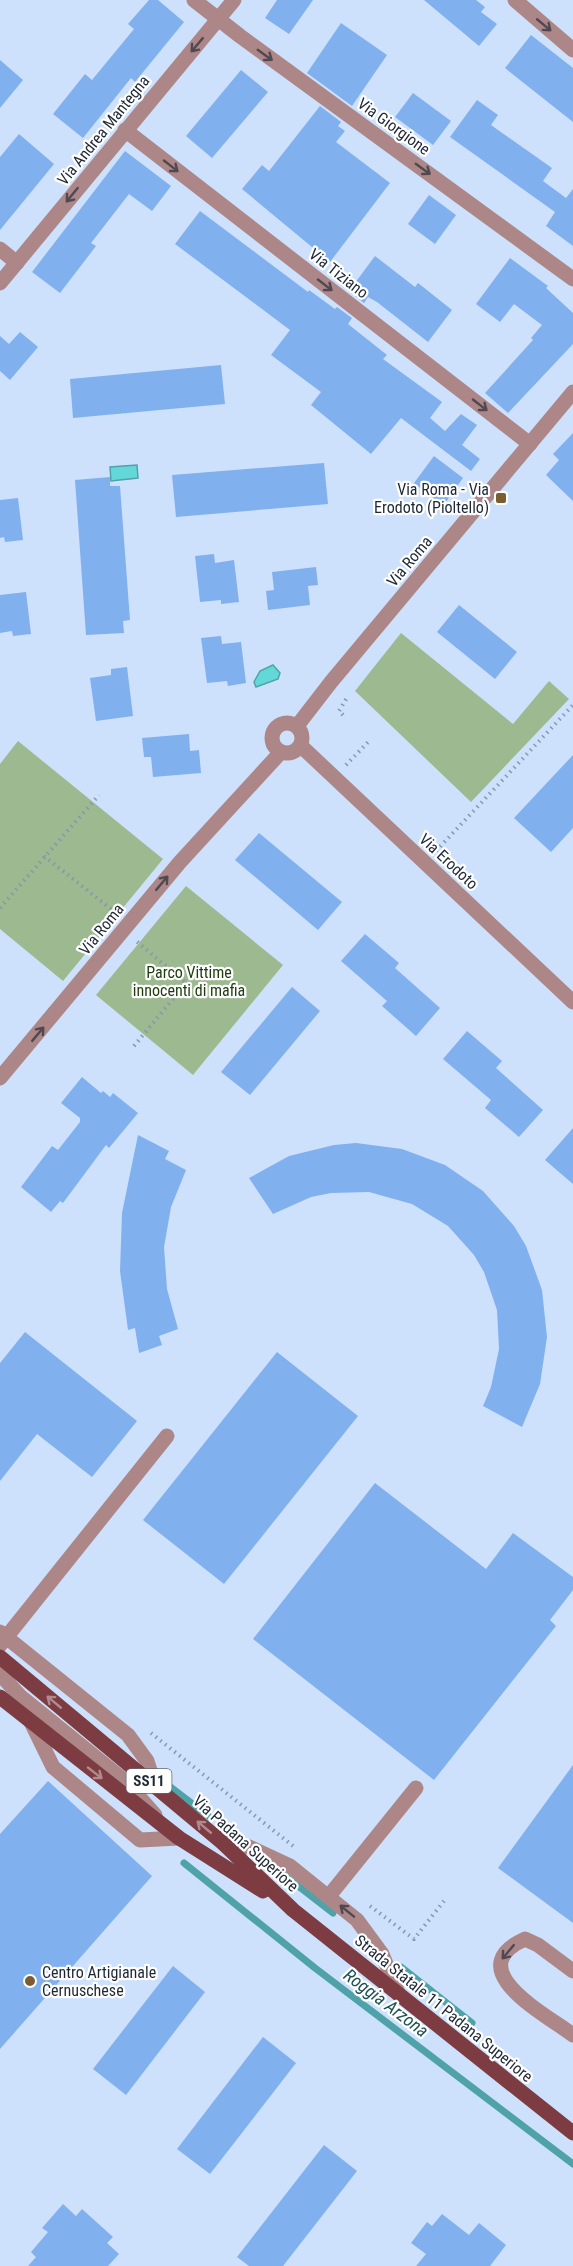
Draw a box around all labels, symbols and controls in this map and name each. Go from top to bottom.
one-way arrow [536,18,551,32]
one-way arrow [190,37,203,53]
one-way arrow [256,49,272,61]
street label: Via Andrea Mantegna [53,72,153,189]
street label: Via Giorgione [354,94,434,159]
one-way arrow [163,159,179,172]
one-way arrow [414,163,430,175]
one-way arrow [66,187,79,203]
street label: Via Tiziano [305,244,372,302]
one-way arrow [317,279,333,292]
one-way arrow [471,398,487,411]
place label: Via Roma - Via Erodoto (Pioltello) [374,480,489,517]
marker: Via Roma - Via Erodoto (Pioltello) [494,491,508,505]
street label: Via Roma [383,532,436,590]
street label: Via Erodoto [415,829,482,893]
one-way arrow [155,876,169,891]
street label: Via Roma [75,900,128,959]
park label: Parco Vittime innocenti di mafia [133,963,245,1000]
one-way arrow [31,1026,44,1042]
one-way arrow [46,1696,62,1709]
one-way arrow [87,1766,103,1779]
road number: SS11 [126,1769,172,1793]
street label: Via Padana Superiore [189,1791,302,1896]
one-way arrow [196,1821,212,1834]
one-way arrow [339,1905,355,1918]
street label: Strada Statale 11 Padana Superiore [351,1931,536,2086]
one-way arrow [502,1944,515,1960]
place label: Centro Artigianale Cernuschese [42,1963,156,2000]
water label: Roggia Arzona [340,1964,433,2041]
marker: Centro Artigianale Cernuschese [23,1974,37,1988]

